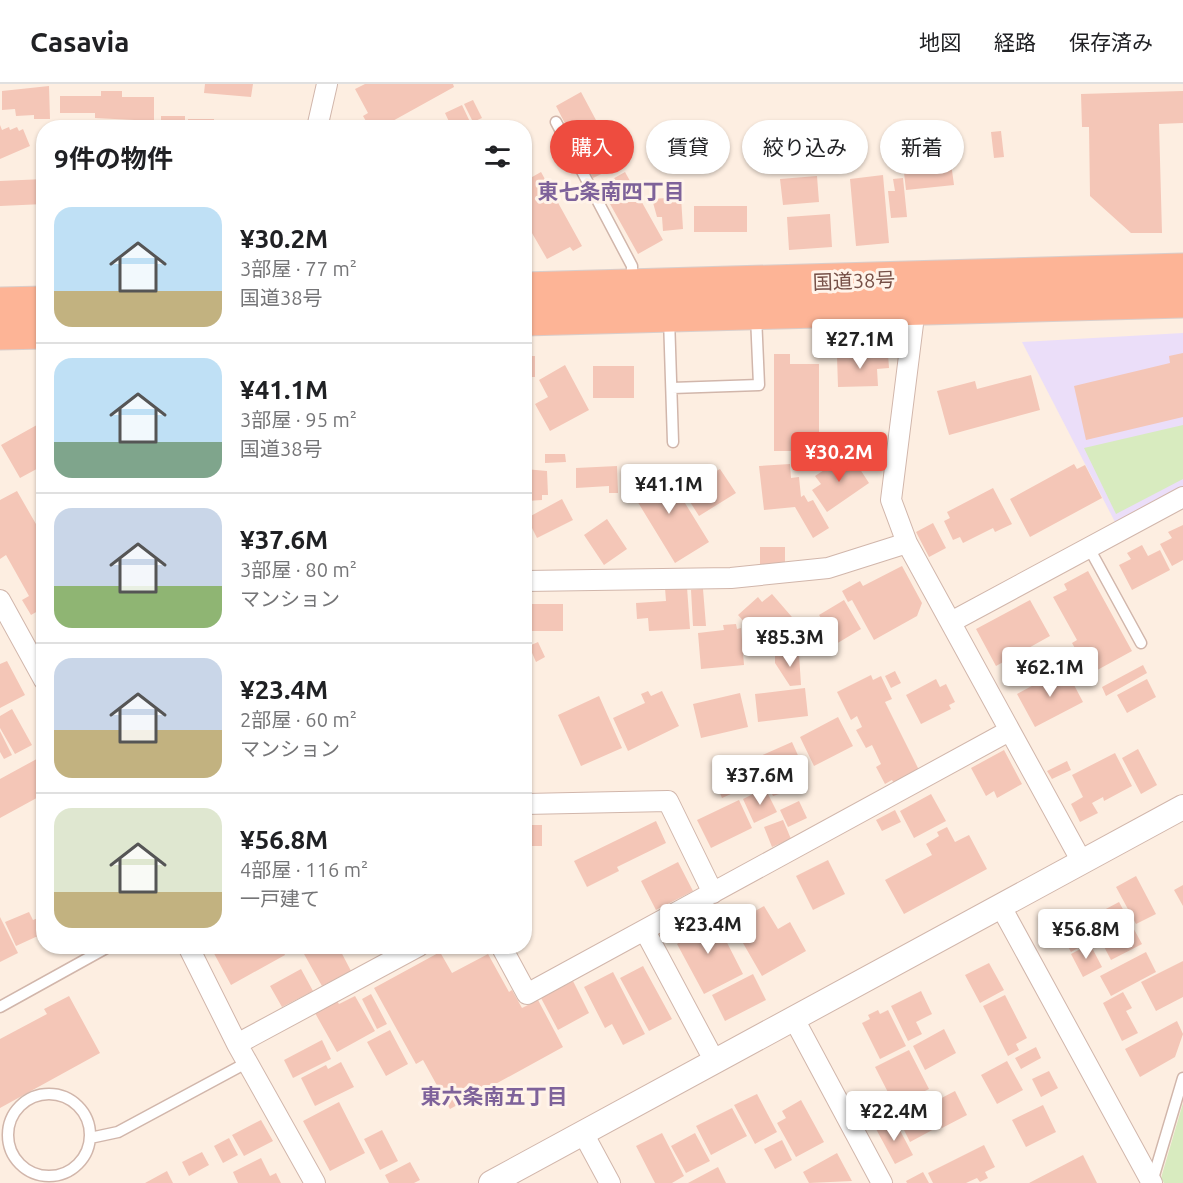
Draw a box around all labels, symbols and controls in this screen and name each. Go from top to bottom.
text: Casavia [30,26,129,57]
text: 地図 [919,30,961,54]
text: 経路 [994,30,1036,54]
text: 保存済み [1069,30,1153,54]
chip: 購入 [550,120,634,174]
chip: 賃貸 [646,120,730,174]
chip: 絞り込み [742,120,868,174]
chip: 新着 [880,120,964,174]
icon: filters [481,140,514,173]
text: 9件の物件 [54,144,173,173]
district label: 東七条南四丁目 [538,179,685,203]
text: ¥30.2M [240,224,328,253]
icon: home [102,231,174,303]
text: 3部屋 · 77 m² [240,257,357,280]
street label: 国道38号 [812,268,896,293]
text: 国道38号 [240,286,323,309]
pin: ¥27.1M [811,319,909,370]
text: ¥27.1M [826,327,894,350]
text: ¥41.1M [240,375,328,404]
icon: home [102,382,174,454]
text: 3部屋 · 95 m² [240,408,357,431]
pin: ¥30.2M [790,432,888,483]
text: 国道38号 [240,437,323,460]
text: ¥30.2M [805,440,873,463]
pin: ¥41.1M [620,464,718,515]
text: ¥41.1M [635,472,703,495]
text: ¥37.6M [240,525,328,554]
icon: home [102,532,174,604]
text: 3部屋 · 80 m² [240,558,357,581]
text: マンション [240,587,340,610]
pin: ¥85.3M [741,617,839,668]
text: ¥85.3M [756,625,824,648]
pin: ¥62.1M [1001,647,1099,698]
text: ¥62.1M [1016,655,1084,678]
text: ¥23.4M [240,675,328,704]
icon: home [102,682,174,754]
text: 2部屋 · 60 m² [240,708,357,731]
text: マンション [240,737,340,760]
pin: ¥37.6M [711,755,809,806]
text: ¥37.6M [726,763,794,786]
text: ¥56.8M [240,825,328,854]
icon: home [102,832,174,904]
text: 4部屋 · 116 m² [240,858,368,881]
text: 一戸建て [240,887,320,910]
pin: ¥23.4M [659,904,757,955]
pin: ¥56.8M [1037,909,1135,960]
text: ¥23.4M [674,912,742,935]
text: ¥56.8M [1052,917,1120,940]
district label: 東六条南五丁目 [421,1084,568,1108]
pin: ¥22.4M [845,1091,943,1142]
text: ¥22.4M [860,1099,928,1122]

